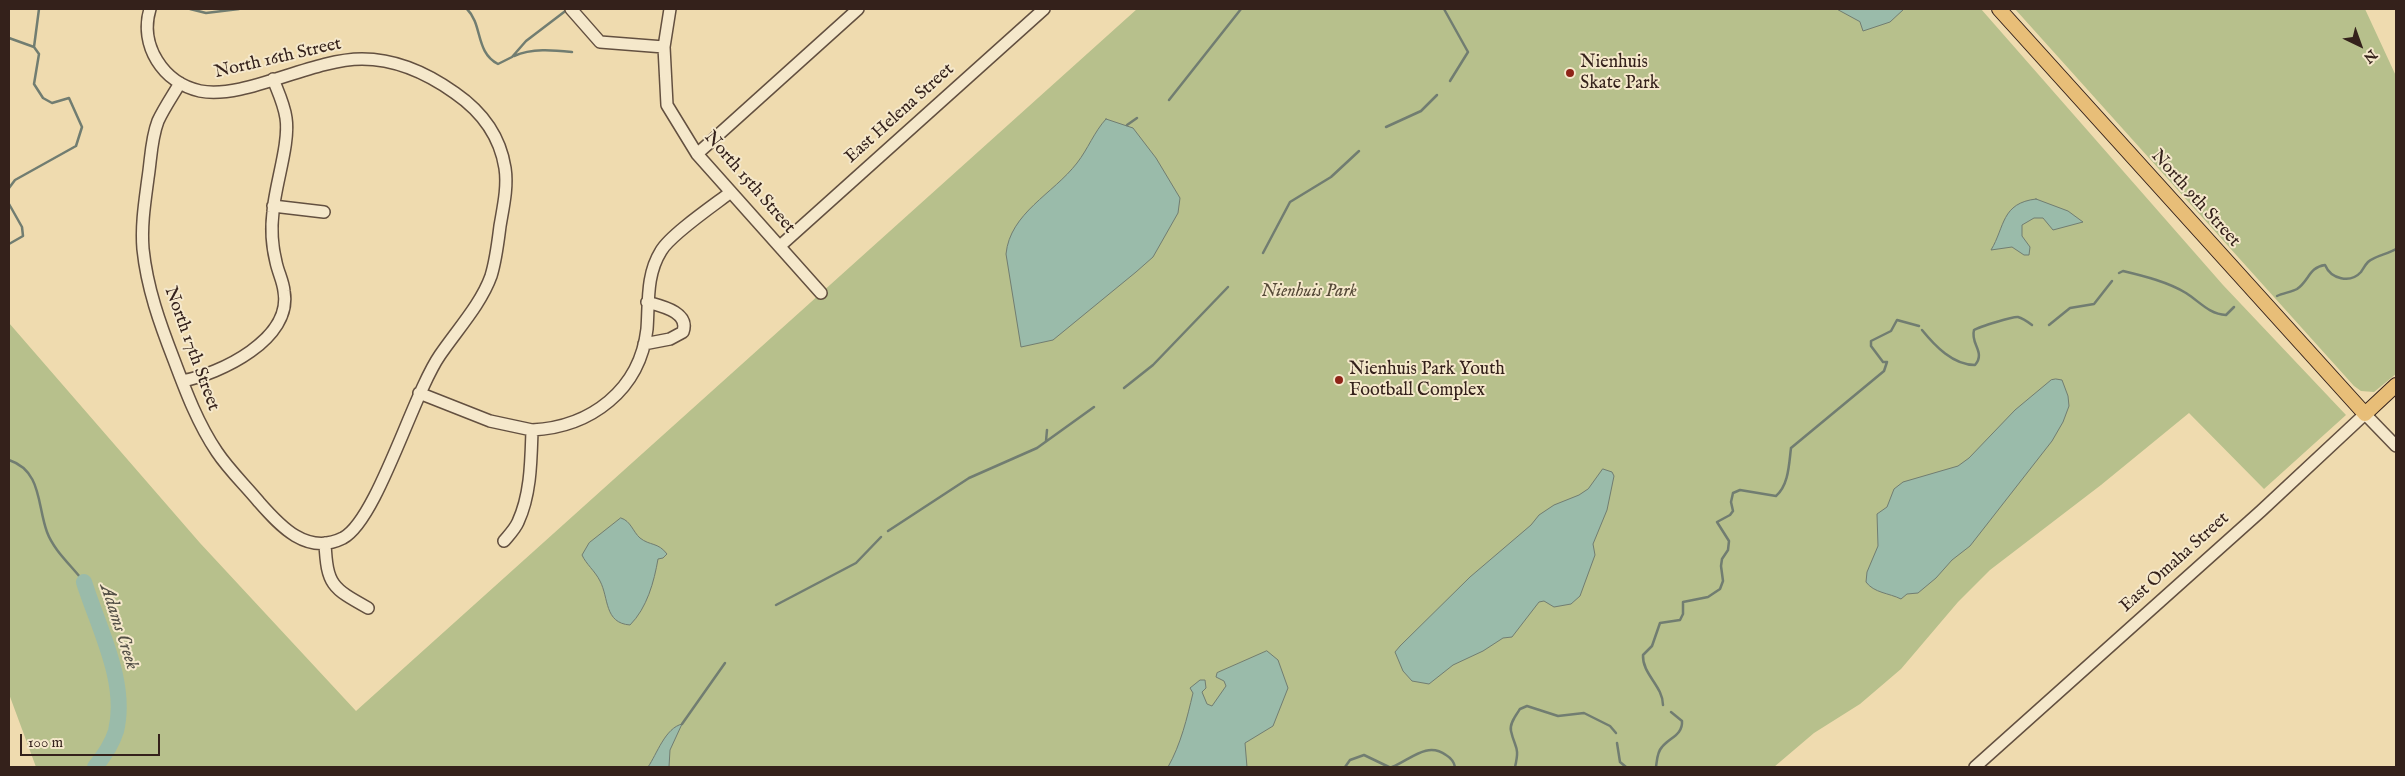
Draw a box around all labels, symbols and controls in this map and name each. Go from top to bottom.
north arrow [2335,20,2385,70]
street label: North 16th Street [212,34,344,84]
text: N [2360,45,2381,67]
place label: Nienhuis Skate Park [1580,52,1659,94]
street label: East Helena Street [841,59,959,169]
marker: Nienhuis Skate Park [1564,67,1576,79]
street label: North 15th Street [699,127,799,239]
street label: North 9th Street [2146,146,2244,252]
park label: Nienhuis Park [1261,281,1357,303]
street label: North 17th Street [159,284,223,414]
place label: Nienhuis Park Youth Football Complex [1349,359,1505,402]
marker: Nienhuis Park Youth Football Complex [1333,374,1345,386]
street label: East Omaha Street [2116,508,2234,618]
water label: Adams Creek [93,581,143,673]
scale bar [22,724,162,756]
text: 100 m [28,733,63,752]

